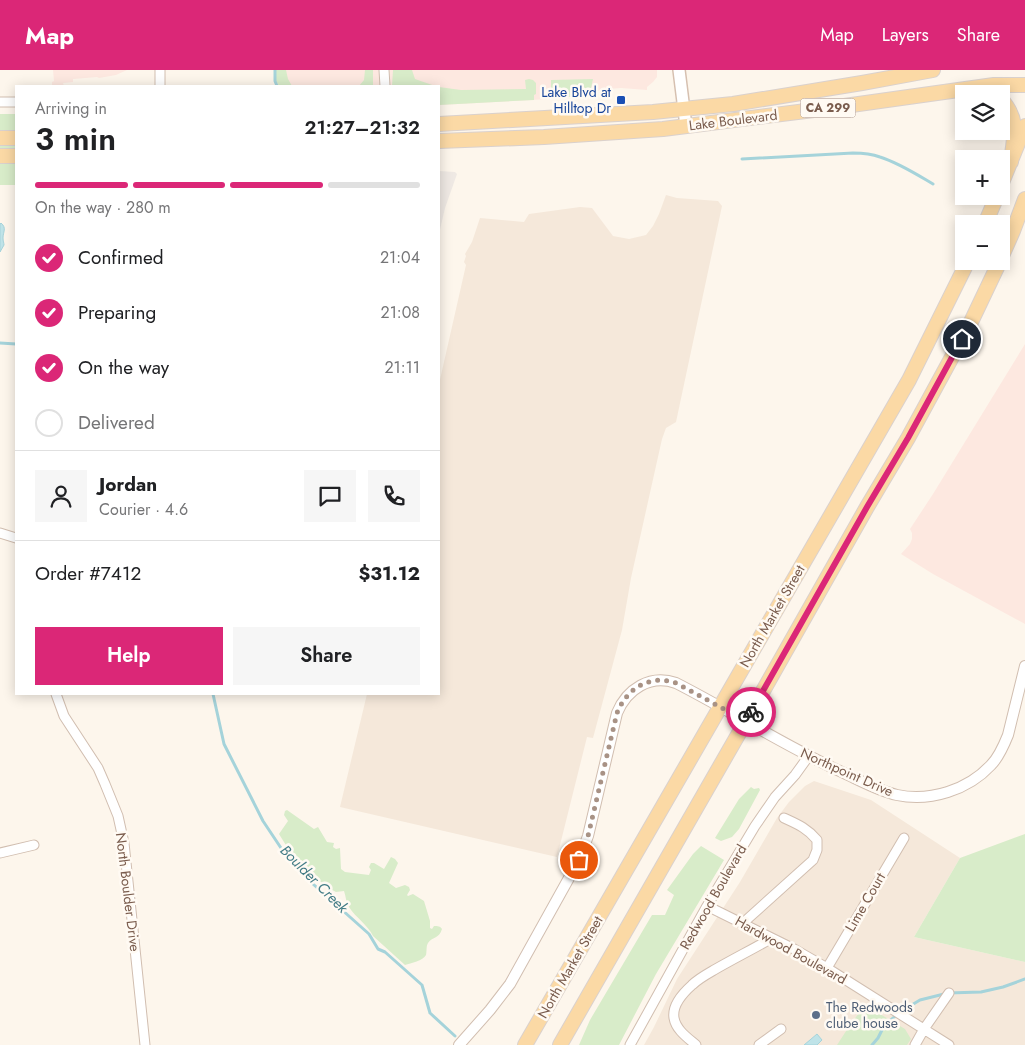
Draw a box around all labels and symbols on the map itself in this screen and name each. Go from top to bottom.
place label: Lake Blvd at Hilltop Dr [541,82,612,118]
marker: Lake Blvd at Hilltop Dr [615,94,627,106]
road number: CA 299 [800,98,856,118]
street label: Lake Boulevard [688,105,778,135]
pin [941,318,983,360]
street label: North Market Street [735,561,810,671]
courier [726,687,776,737]
street label: Northpoint Drive [798,743,896,801]
street label: North Boulder Drive [111,831,145,953]
pin [558,839,600,881]
water label: Boulder Creek [275,840,353,918]
street label: Redwood Boulevard [675,841,751,953]
street label: Lime Court [840,868,890,935]
street label: Hardwood Boulevard [731,911,851,989]
street label: North Market Street [533,912,608,1022]
place label: The Redwoods clube house [826,997,913,1033]
marker: The Redwoods clube house [810,1009,822,1021]

